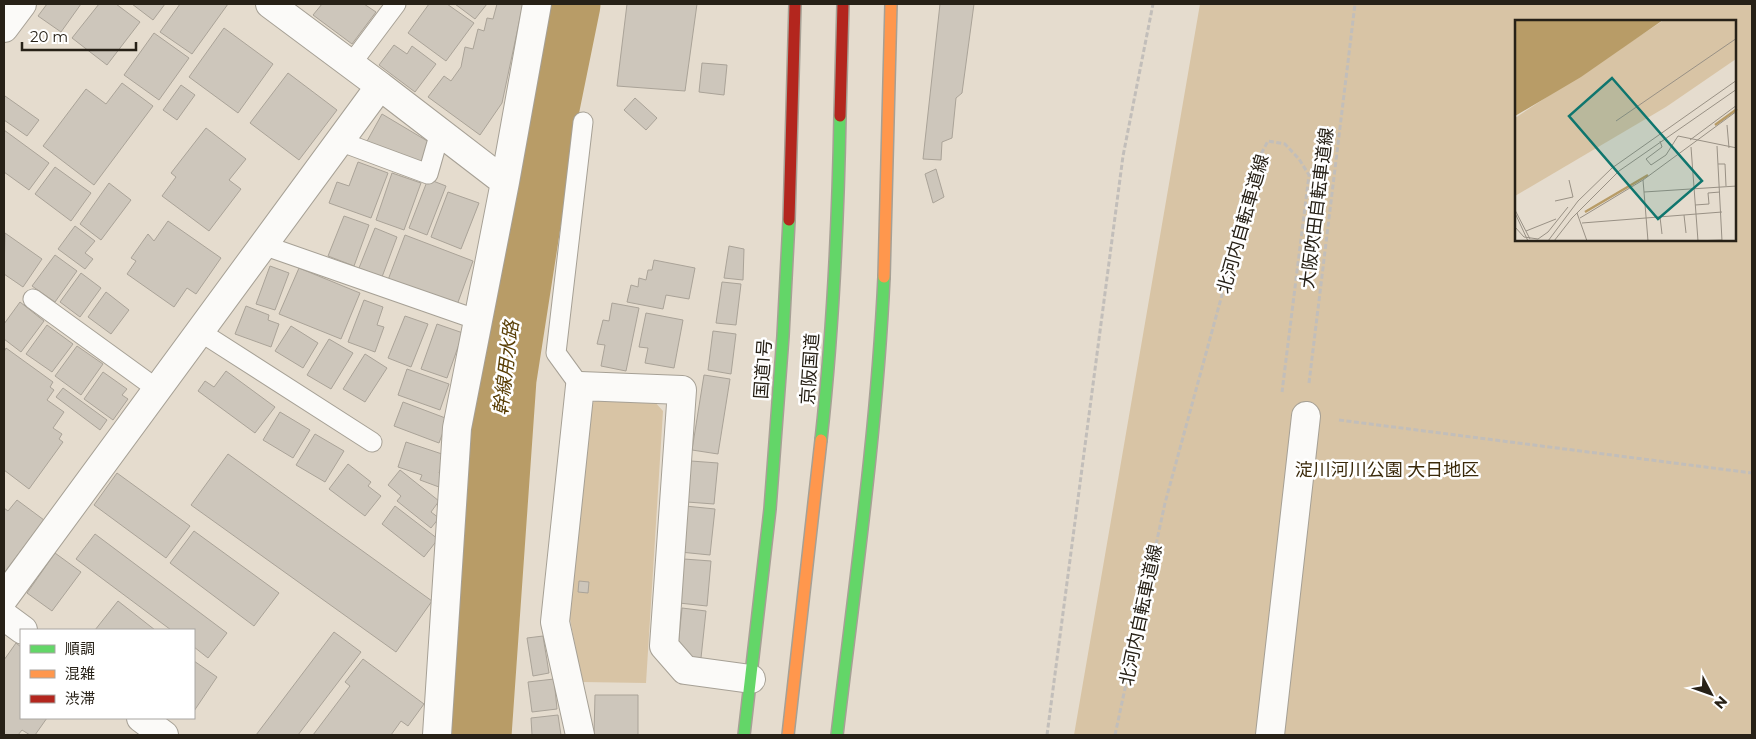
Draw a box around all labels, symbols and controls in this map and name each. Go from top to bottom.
scale bar [22,20,136,52]
inset map [1515,20,1736,241]
text: 20 m [30,27,68,46]
street label: 大阪吹田自転車道線 [1296,126,1338,290]
street label: 北河内自転車道線 [1213,152,1273,296]
water label: 幹線用水路 [489,317,523,417]
street label: 京阪国道 [797,332,823,406]
street label: 国道1号 [750,338,776,400]
park label: 淀川河川公園 大日地区 [1295,459,1479,481]
street label: 北河内自転車道線 [1115,542,1167,688]
legend [20,629,195,719]
text: 順調 [65,639,95,658]
text: 混雑 [65,664,95,683]
north arrow [1686,669,1736,719]
text: 渋滞 [65,689,95,708]
text: N [1710,692,1731,713]

